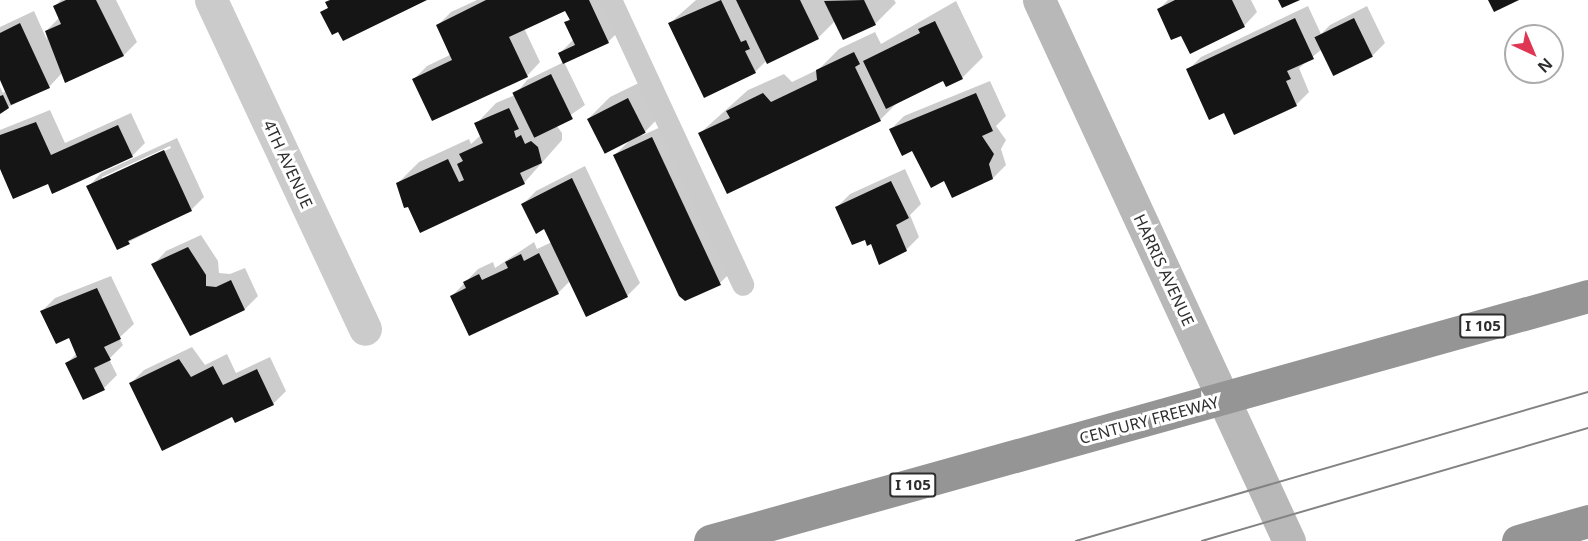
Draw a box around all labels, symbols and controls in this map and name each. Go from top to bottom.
north arrow [1504,24,1564,84]
text: N [1533,53,1557,78]
street label: 4TH AVENUE [259,117,317,211]
street label: HARRIS AVENUE [1130,211,1198,329]
road number: I 105 [1459,314,1507,338]
street label: CENTURY FREEWAY [1077,392,1221,448]
road number: I 105 [889,473,937,497]

